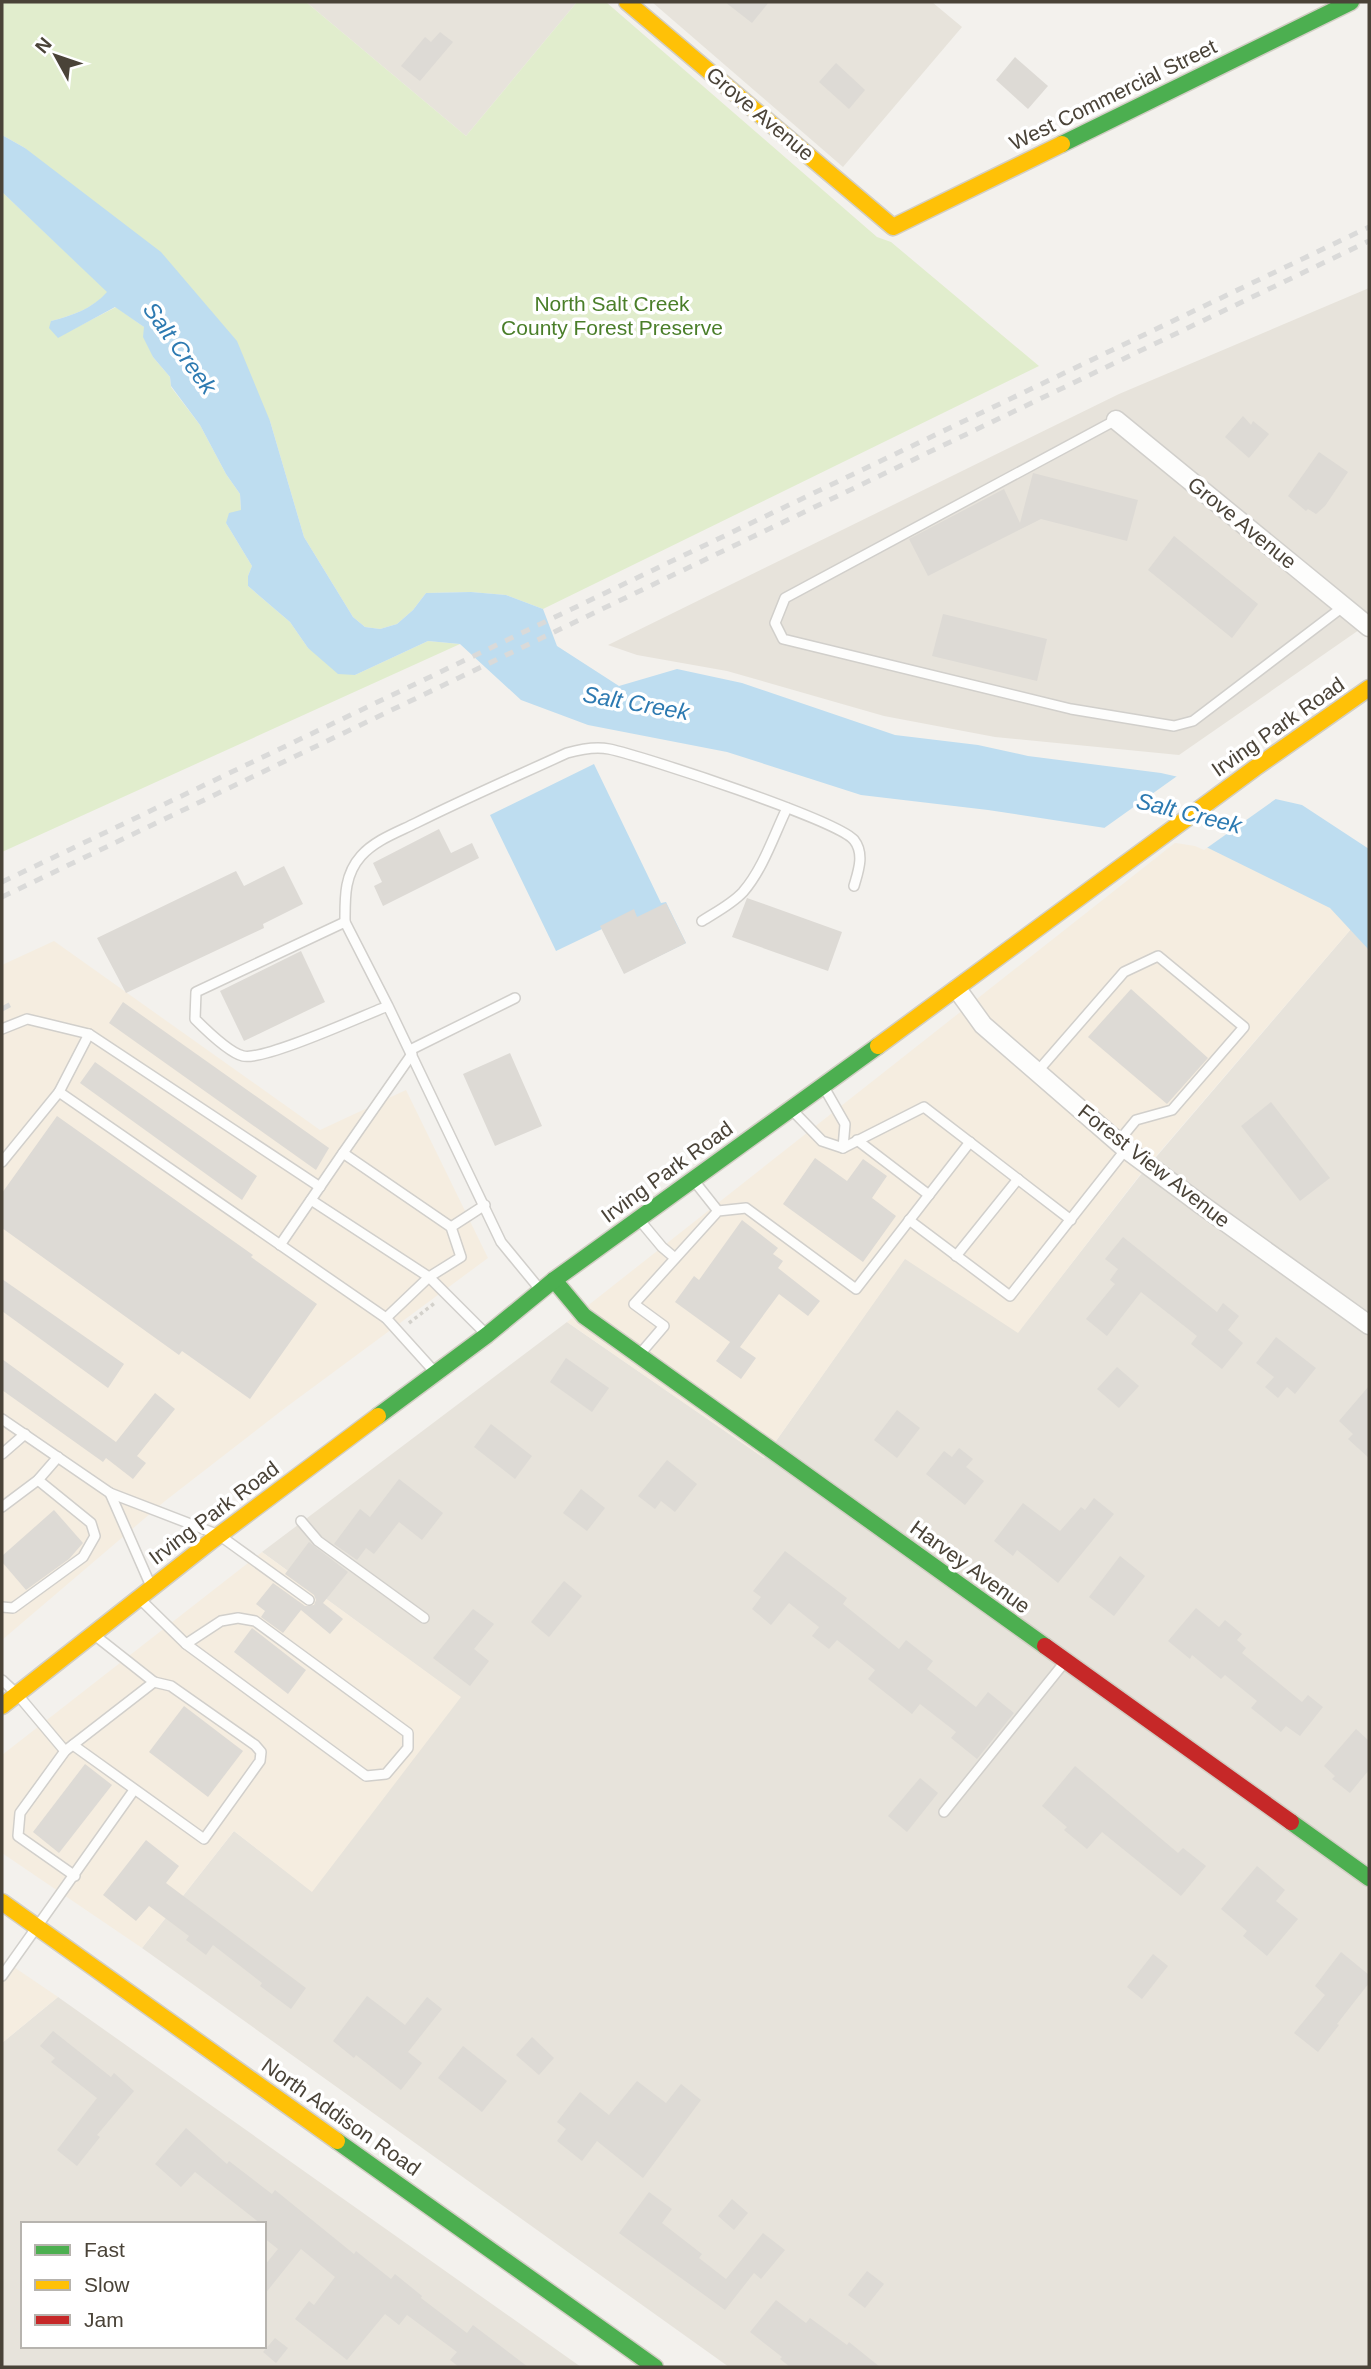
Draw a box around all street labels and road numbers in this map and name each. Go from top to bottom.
street label: West Commercial Street [1006,34,1220,155]
street label: Grove Avenue [702,62,819,165]
street label: Grove Avenue [1184,472,1301,573]
street label: Irving Park Road [1207,672,1348,781]
street label: Forest View Avenue [1074,1099,1235,1232]
street label: Irving Park Road [597,1116,737,1227]
street label: Irving Park Road [144,1456,283,1569]
street label: Harvey Avenue [906,1516,1035,1618]
street label: North Addison Road [258,2053,425,2180]

